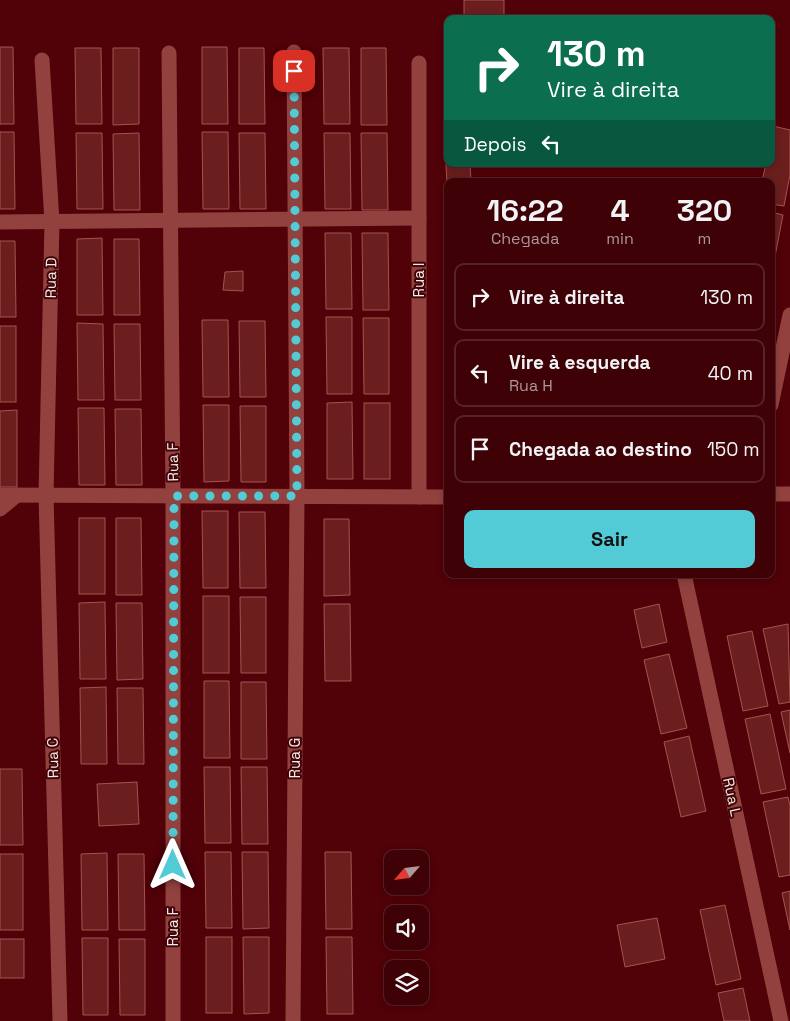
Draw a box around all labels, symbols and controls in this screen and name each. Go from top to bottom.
text: 130 m [547,32,646,76]
icon: right [464,35,529,100]
pin [273,50,315,92]
icon: arrive [280,57,308,85]
text: Vire à direita [547,75,679,103]
icon: left [537,130,565,158]
text: Depois [464,132,527,157]
text: 16:22 [487,191,564,230]
text: 4 [611,191,630,230]
text: 320 [677,191,732,230]
text: Chegada [491,228,559,249]
text: min [606,228,634,249]
text: m [698,228,711,249]
street label: Rua D [41,257,60,299]
street label: Rua I [409,263,428,297]
icon: right [466,283,494,311]
text: Vire à direita [509,285,625,310]
text: 130 m [700,285,753,310]
text: Vire à esquerda [509,350,651,375]
icon: left [466,359,494,387]
text: 40 m [708,361,753,386]
text: Rua H [509,375,553,396]
icon: arrive [466,435,494,463]
text: Chegada ao destino [509,437,692,462]
text: 150 m [707,437,760,462]
street label: Rua F [163,442,182,482]
button: Sair [464,510,755,568]
street label: Rua C [43,737,62,779]
street label: Rua G [285,737,304,779]
street label: Rua L [719,776,746,818]
position arrow [146,838,198,890]
north arrow [384,850,429,895]
map controls [384,850,429,1005]
button: sound [384,905,429,950]
street label: Rua F [163,907,182,947]
button: layers [384,960,429,1005]

